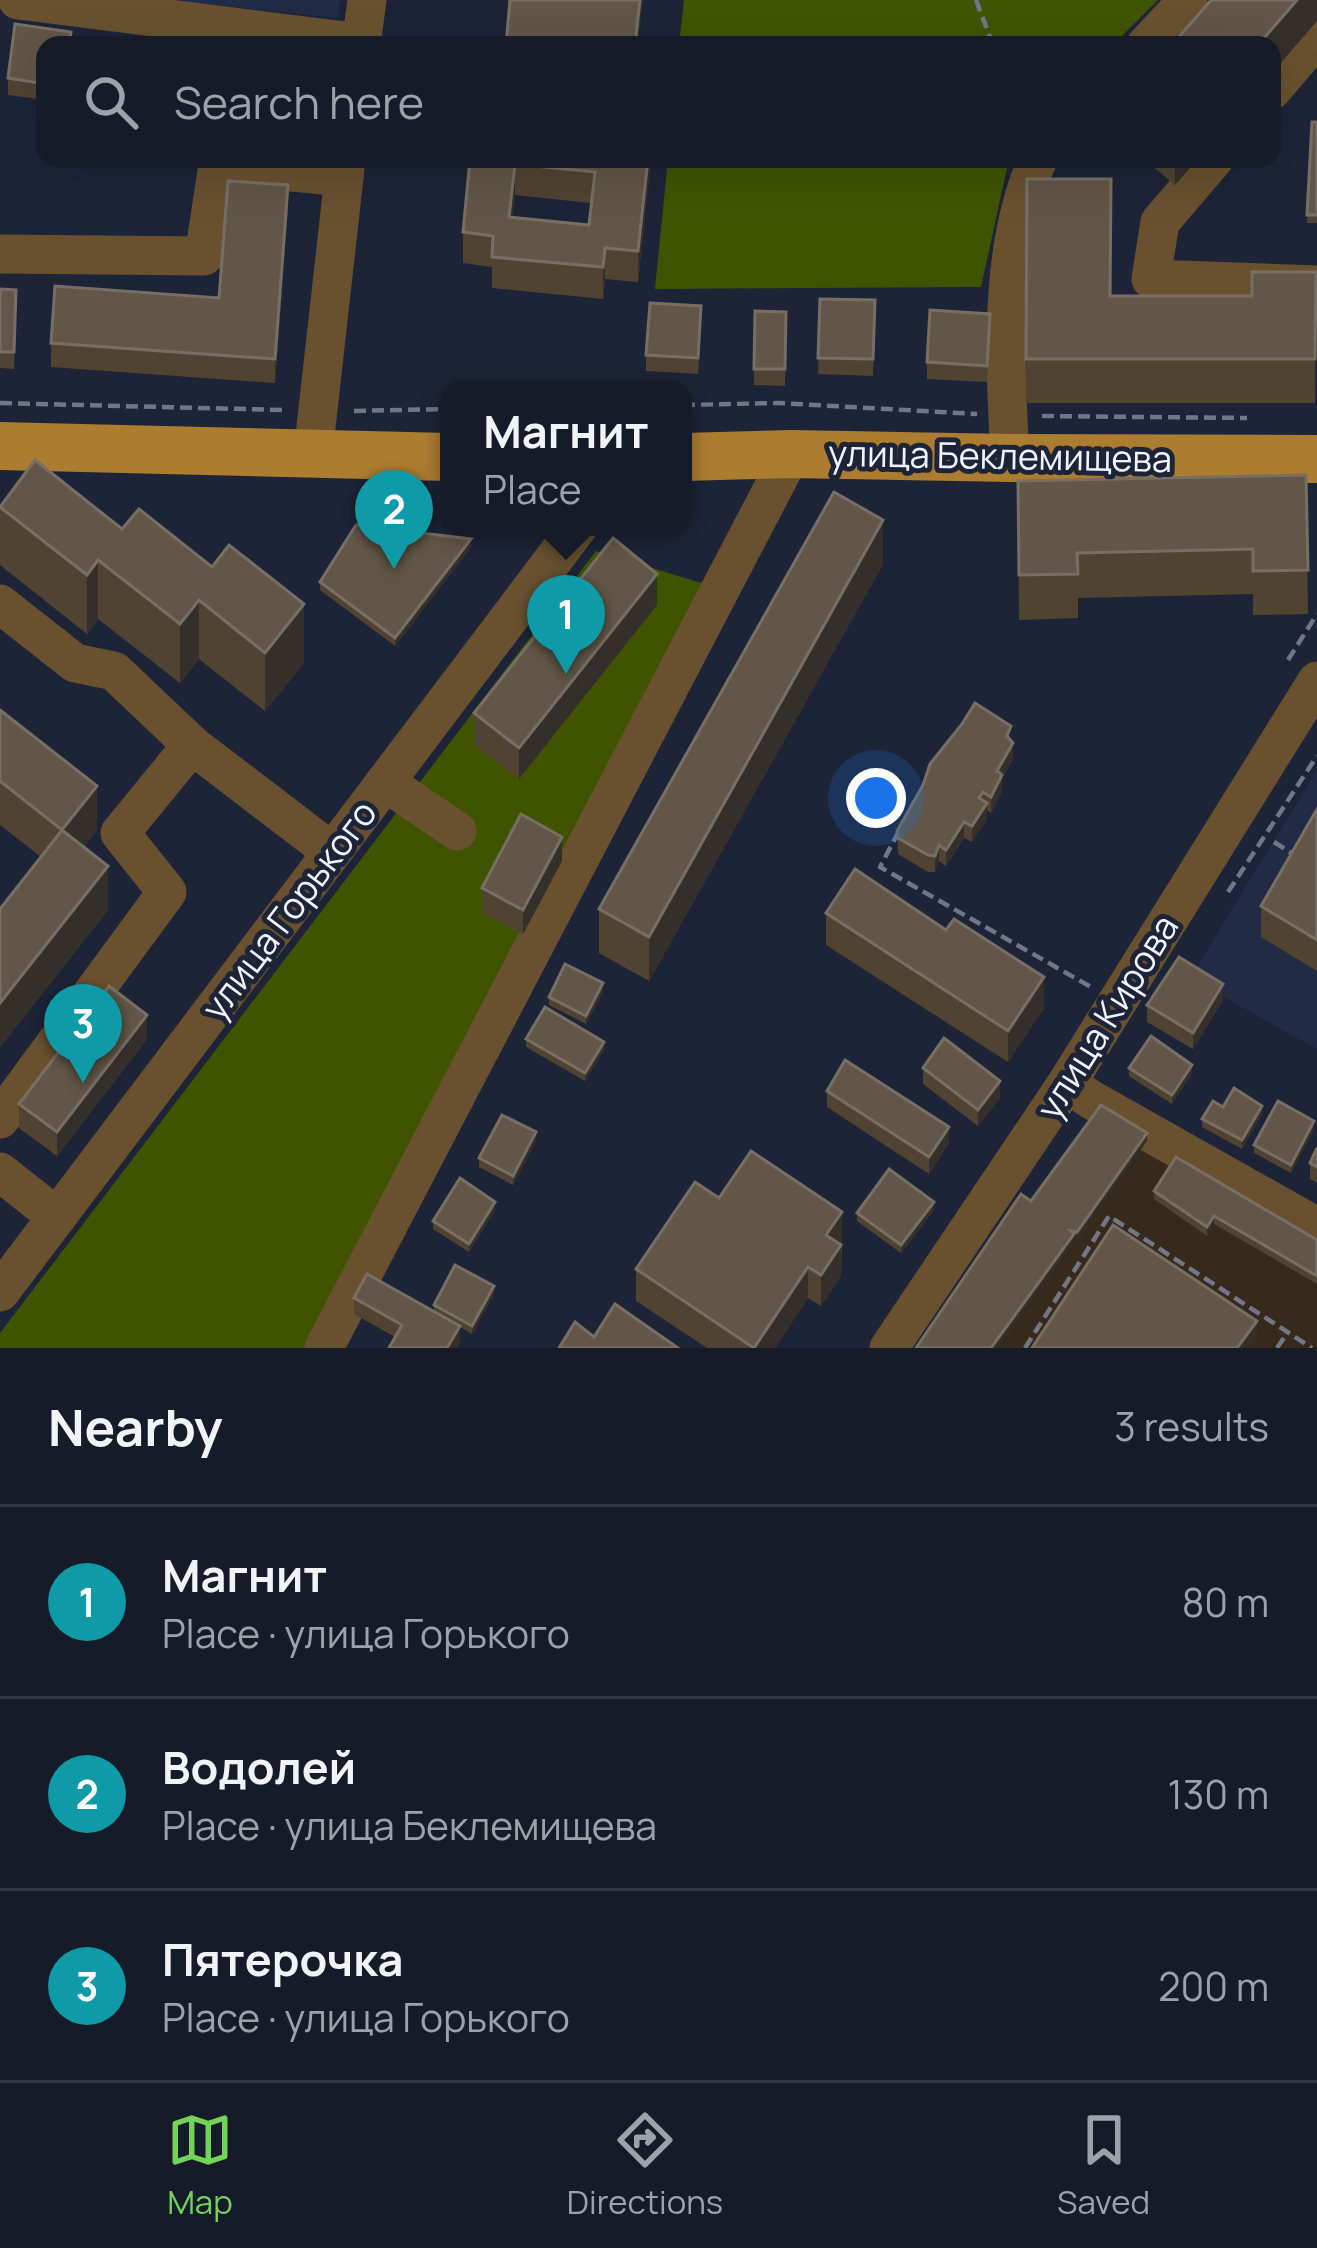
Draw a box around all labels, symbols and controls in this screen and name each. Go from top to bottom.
search box [36,36,1281,168]
icon: search [78,69,144,135]
text: Search here [174,71,424,133]
popup [440,380,692,536]
text: Магнит [483,400,649,462]
street label: улица Беклемищева [828,428,1172,483]
text: Place [483,462,581,516]
pin: 2 [355,470,433,569]
pin: 1 [527,575,605,674]
your location [846,768,906,828]
street label: улица Горького [190,790,387,1030]
street label: улица Кирова [1024,905,1189,1128]
pin: 3 [44,984,122,1083]
text: Nearby [48,1392,223,1461]
text: 3 results [1114,1399,1269,1453]
text: Магнит [162,1544,327,1606]
text: 1 [78,1575,96,1629]
text: 80 m [1182,1575,1269,1629]
text: Place · улица Горького [162,1606,570,1660]
text: Водолей [162,1736,356,1798]
text: 2 [75,1767,99,1821]
text: 130 m [1168,1767,1269,1821]
text: Place · улица Беклемищева [162,1798,657,1852]
text: Пятерочка [162,1928,403,1990]
text: 3 [76,1959,98,2013]
text: 200 m [1158,1959,1269,2013]
text: Place · улица Горького [162,1990,570,2044]
tab: Map [167,2107,233,2224]
tab: Directions [567,2107,723,2224]
tab: Saved [1057,2107,1150,2224]

